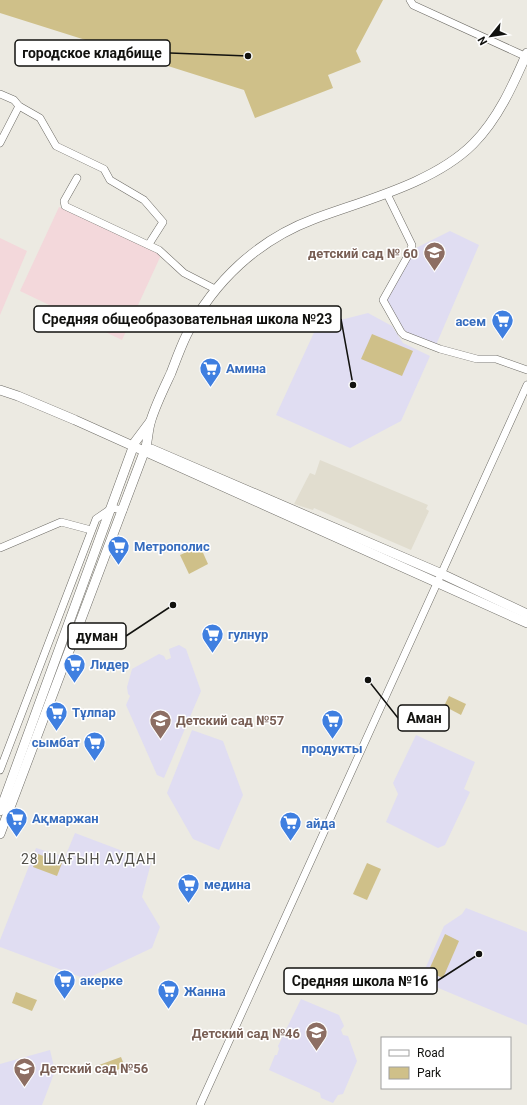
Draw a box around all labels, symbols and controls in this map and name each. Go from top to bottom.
north arrow [471,16,511,56]
text: N [475,34,490,47]
callout: городское кладбище [15,40,170,66]
text: городское кладбище [22,45,162,61]
school or university icon: детский сад № 60 [421,240,447,273]
place label: детский сад № 60 [308,246,418,261]
callout: Средняя общеобразовательная школа №23 [34,306,341,332]
supermarket icon: асем [489,308,515,341]
text: Средняя общеобразовательная школа №23 [42,311,332,327]
place label: асем [455,314,486,329]
supermarket icon: Амина [197,355,223,388]
place label: Амина [226,361,266,376]
supermarket icon: Метрополис [105,533,131,566]
place label: Метрополис [134,539,210,554]
supermarket icon: гулнур [200,621,226,654]
callout: думан [68,623,126,649]
place label: гулнур [228,627,268,642]
text: думан [76,628,118,644]
supermarket icon: Лидер [61,651,87,684]
place label: Лидер [90,657,129,672]
supermarket icon: Тұлпар [43,699,69,732]
place label: Тұлпар [72,705,116,720]
callout: Аман [398,705,449,731]
school or university icon: Детский сад №57 [148,707,174,740]
supermarket icon: продукты [319,707,345,740]
text: Аман [406,710,442,726]
place label: Детский сад №57 [176,713,284,728]
supermarket icon: сымбат [82,729,108,762]
place label: сымбат [32,735,80,750]
place label: продукты [301,741,363,756]
supermarket icon: Ақмаржан [3,805,29,838]
supermarket icon: айда [277,810,303,843]
place label: Ақмаржан [32,811,99,826]
place label: айда [306,816,336,831]
district label: 28 ШАҒЫН АУДАН [21,851,157,867]
supermarket icon: медина [175,871,201,904]
place label: медина [204,877,251,892]
supermarket icon: акерке [51,967,77,1000]
callout: Средняя школа №16 [284,968,437,994]
place label: акерке [80,973,123,988]
text: Средняя школа №16 [292,973,428,989]
supermarket icon: Жанна [156,978,182,1011]
place label: Жанна [184,984,226,999]
school or university icon: Детский сад №46 [303,1020,329,1053]
place label: Детский сад №46 [192,1026,301,1041]
legend [381,1037,511,1089]
text: Road [417,1046,445,1060]
school or university icon: Детский сад №56 [11,1055,37,1088]
place label: Детский сад №56 [40,1061,149,1076]
text: Park [417,1066,442,1080]

